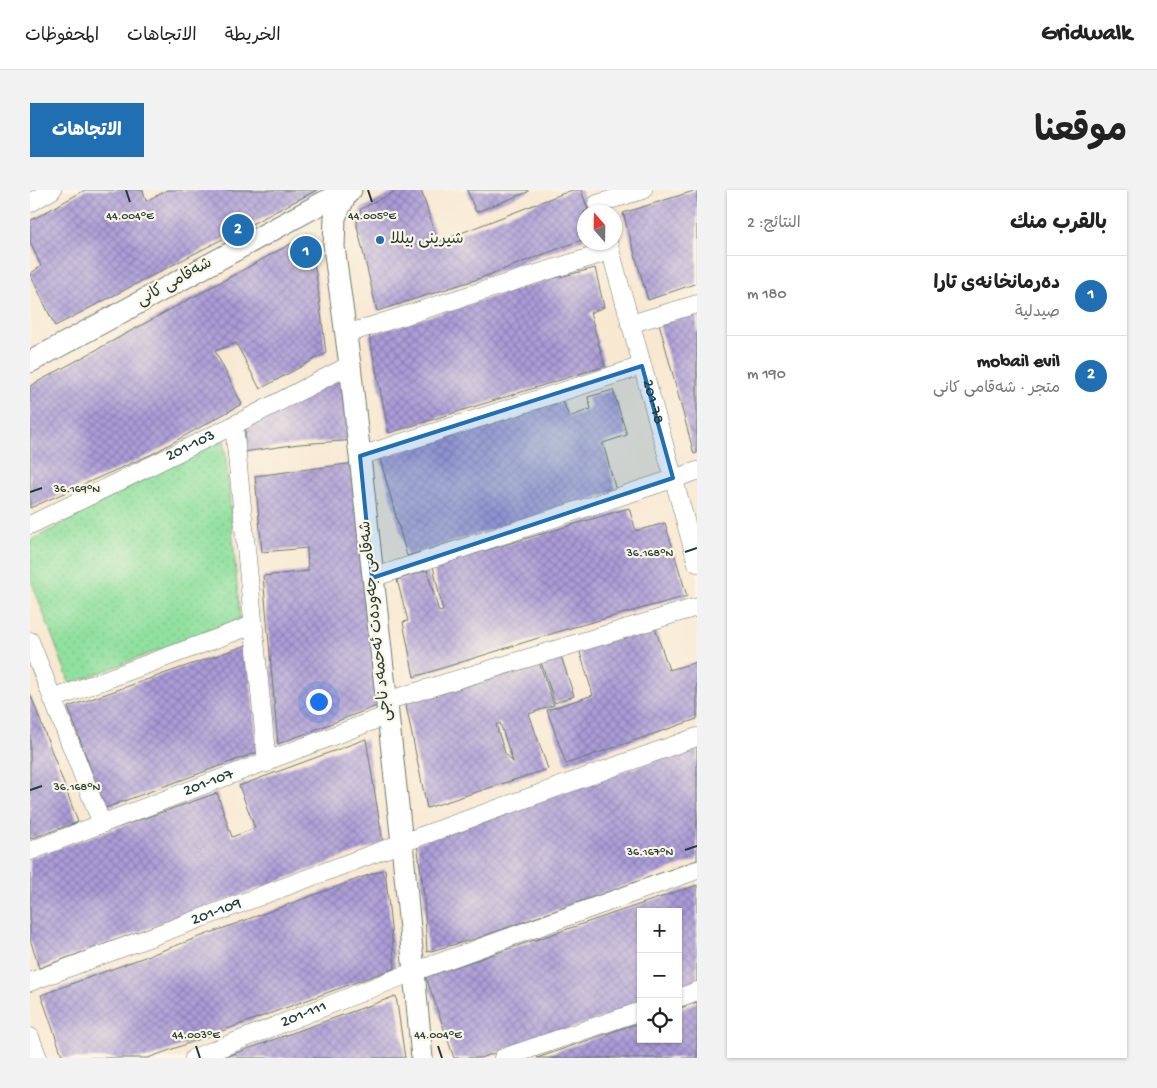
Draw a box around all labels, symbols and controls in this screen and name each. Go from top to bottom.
text: Gridwalk [1041,20,1132,49]
text: المحفوظات [25,26,99,47]
text: الاتجاهات [127,26,197,47]
text: الخريطة [225,26,281,47]
button: الاتجاهات [30,103,144,157]
text: موقعنا [1034,113,1127,154]
north arrow [577,205,622,250]
text: 44.004°E [106,210,154,224]
text: 44.005°E [348,210,396,224]
pin: 2 [222,211,254,249]
text: بالقرب منك [1010,212,1107,237]
text: النتائج: 2 [747,215,801,234]
place label: شيرينی بیللا [390,231,464,250]
pin: 1 [290,233,322,271]
marker: شيرينی بیللا [374,234,386,246]
street label: شەقامی کانی [134,255,216,311]
text: دەرمانخانەی تارا [934,273,1060,296]
text: 180 m [747,286,786,305]
text: 1 [1088,286,1094,305]
text: صيدلية [1015,304,1060,323]
text: mobail evil [977,351,1060,374]
text: 190 m [747,366,786,385]
text: 2 [1087,366,1095,385]
street label: 201-78 [637,377,668,427]
text: متجر · شەقامی کانی [933,380,1060,399]
street label: 201-103 [163,426,218,466]
text: 36.169°N [53,483,100,497]
street label: شەقامی جەودەت ئەحمەد ناجی [357,520,397,722]
text: 36.168°N [626,547,674,561]
your location [306,689,332,715]
street label: 201-107 [181,765,237,801]
text: 36.168°N [53,781,101,795]
text: 36.167°N [626,846,673,860]
street label: 201-109 [189,894,244,930]
map controls [637,908,682,1043]
button: + [637,908,682,953]
button: − [637,953,682,998]
street label: 201-111 [278,997,330,1032]
button: locate [637,998,682,1043]
text: 44.003°E [172,1029,220,1043]
text: 44.004°E [414,1029,462,1043]

